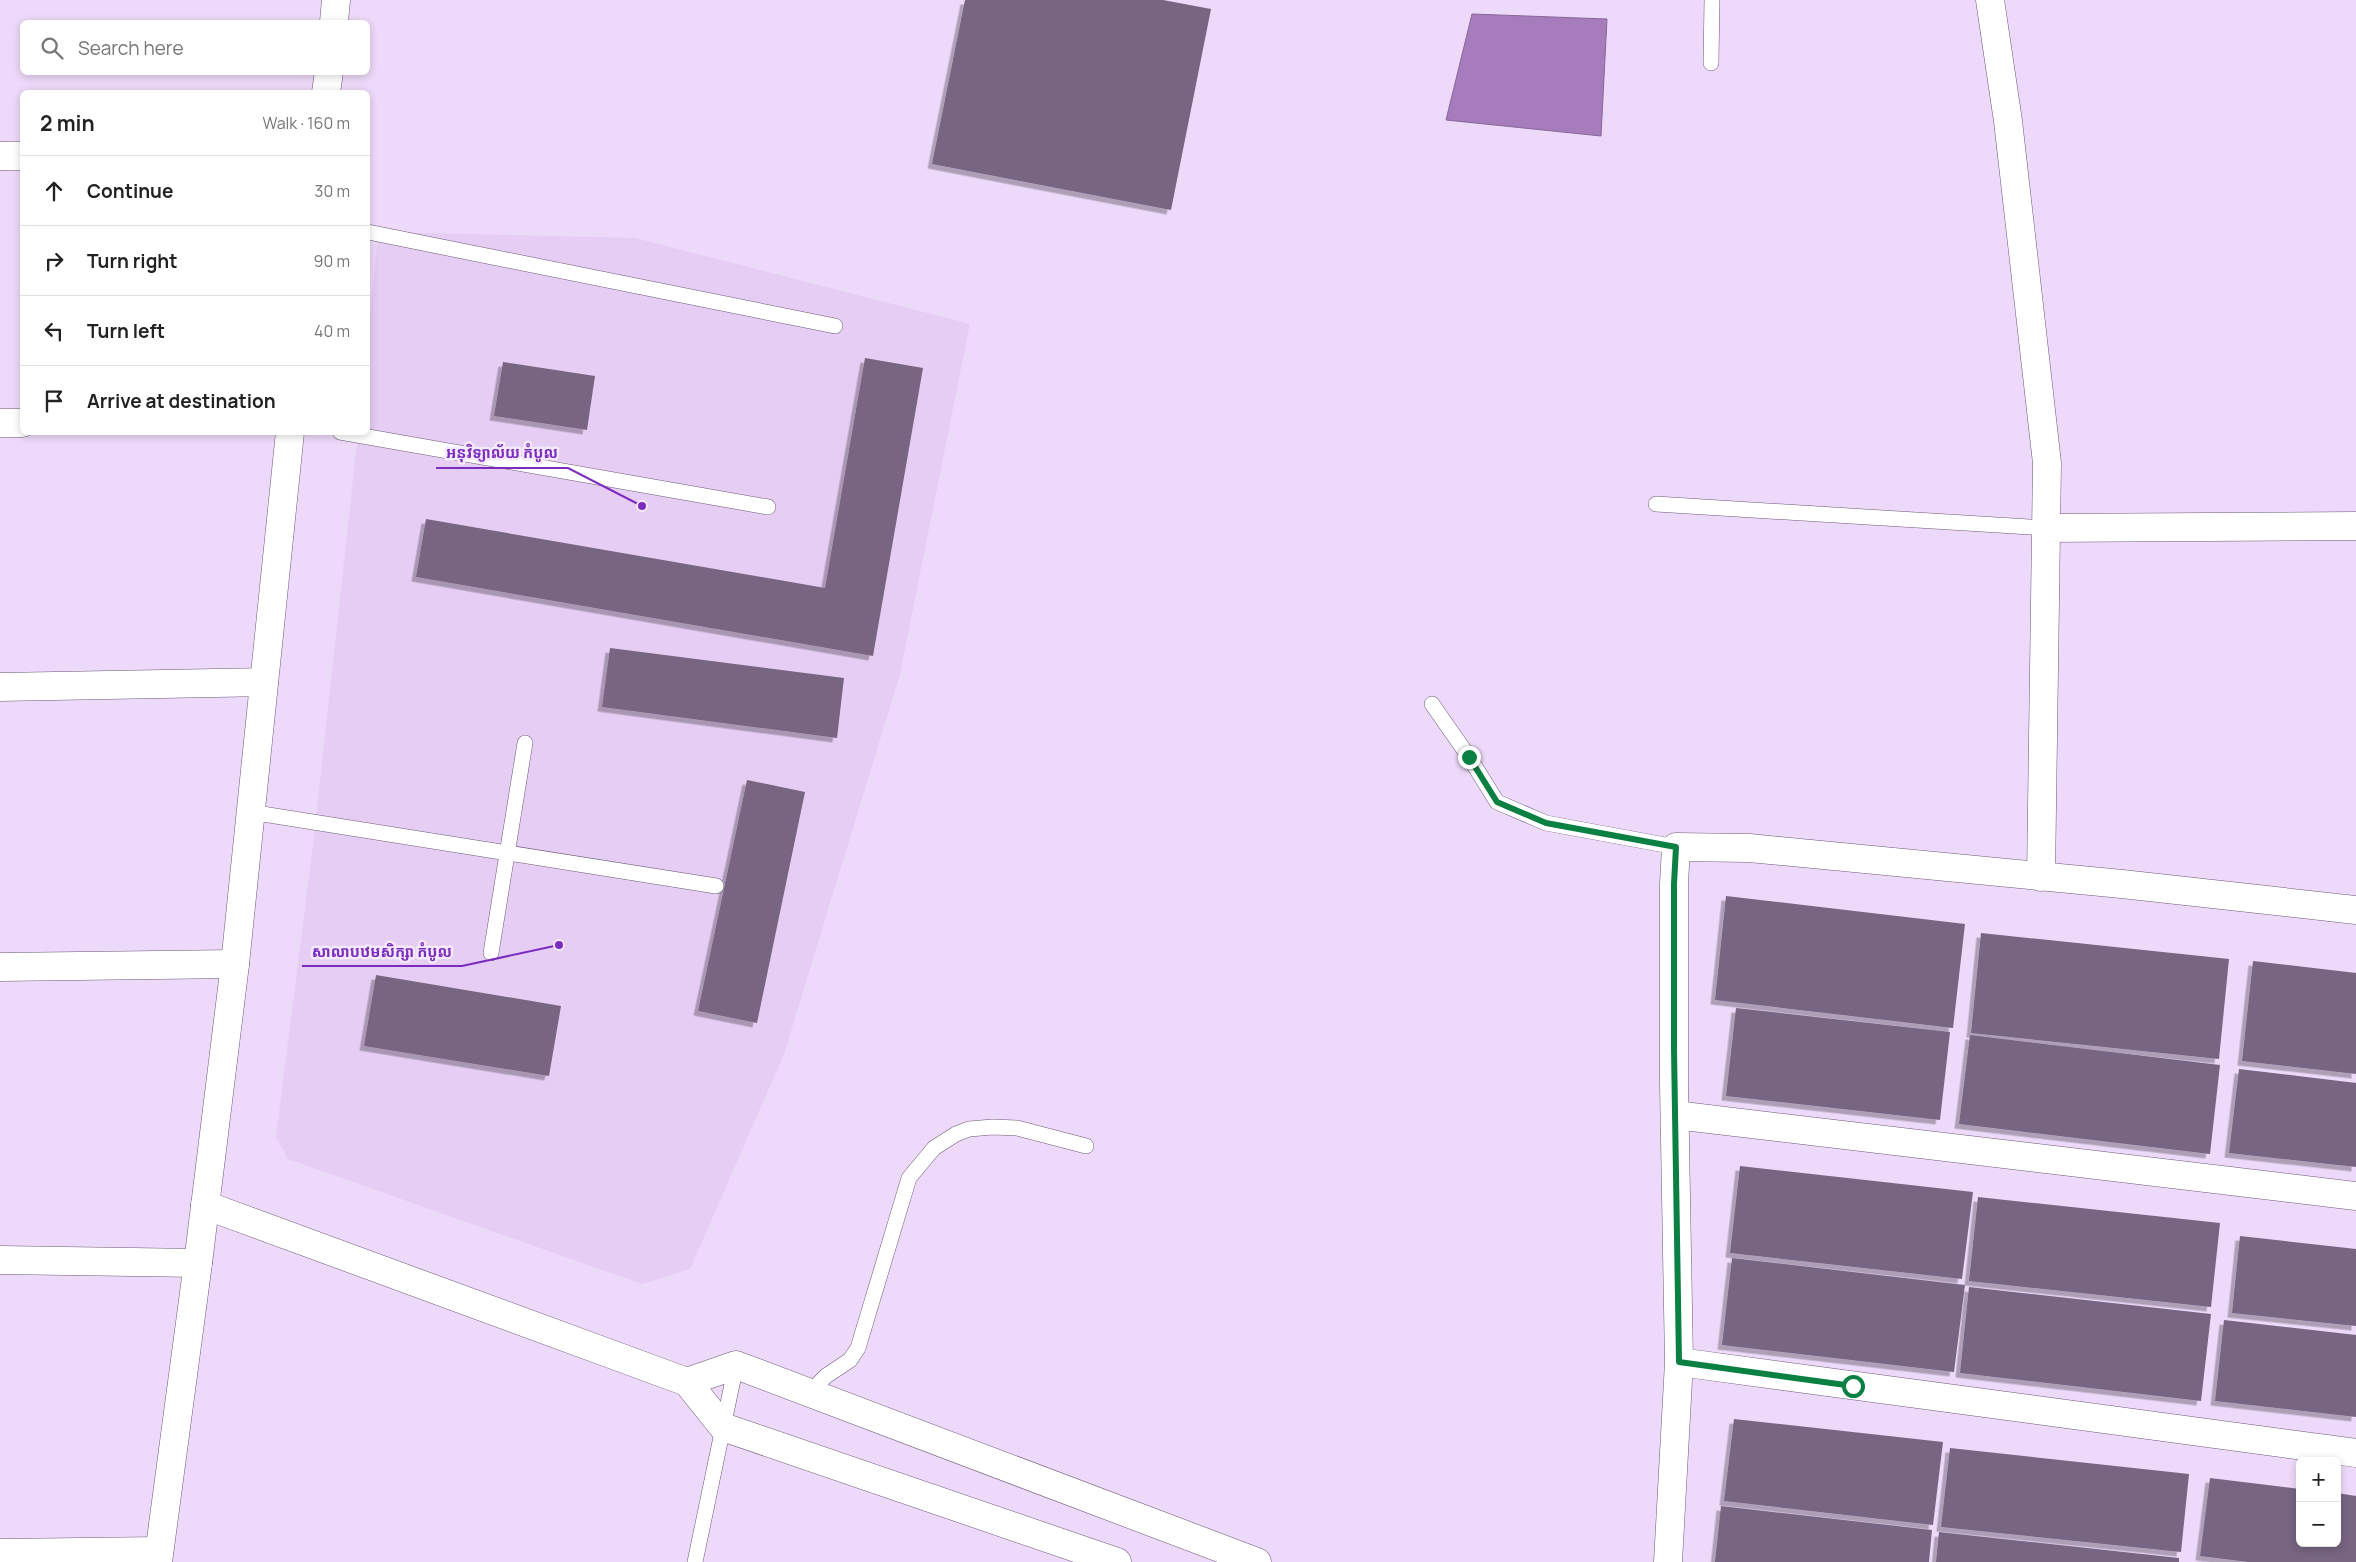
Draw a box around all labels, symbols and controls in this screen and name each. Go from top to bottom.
search box [20,20,370,75]
icon: search [38,34,66,62]
text: Search here [78,35,184,61]
text: 2 min [40,109,95,137]
text: Walk · 160 m [262,112,350,134]
icon: ahead [40,177,68,205]
text: Continue [87,178,173,204]
text: 30 m [315,180,350,202]
icon: right [40,247,68,275]
text: Turn right [87,248,177,274]
text: 90 m [314,250,350,272]
icon: left [40,317,68,345]
text: Turn left [87,318,165,344]
text: 40 m [314,320,350,342]
icon: arrive [40,387,68,415]
text: Arrive at destination [87,388,276,414]
callout: អនុវិទ្យាល័យ កំបូល [436,438,568,468]
text: អនុវិទ្យាល័យ កំបូល [446,442,558,463]
route end [1458,746,1481,769]
callout: សាលាបឋមសិក្សា កំបូល [302,936,462,966]
text: សាលាបឋមសិក្សា កំបូល [312,941,452,962]
route start [1842,1375,1865,1398]
map controls [2296,1457,2341,1547]
button: + [2296,1457,2341,1502]
button: − [2296,1502,2341,1547]

